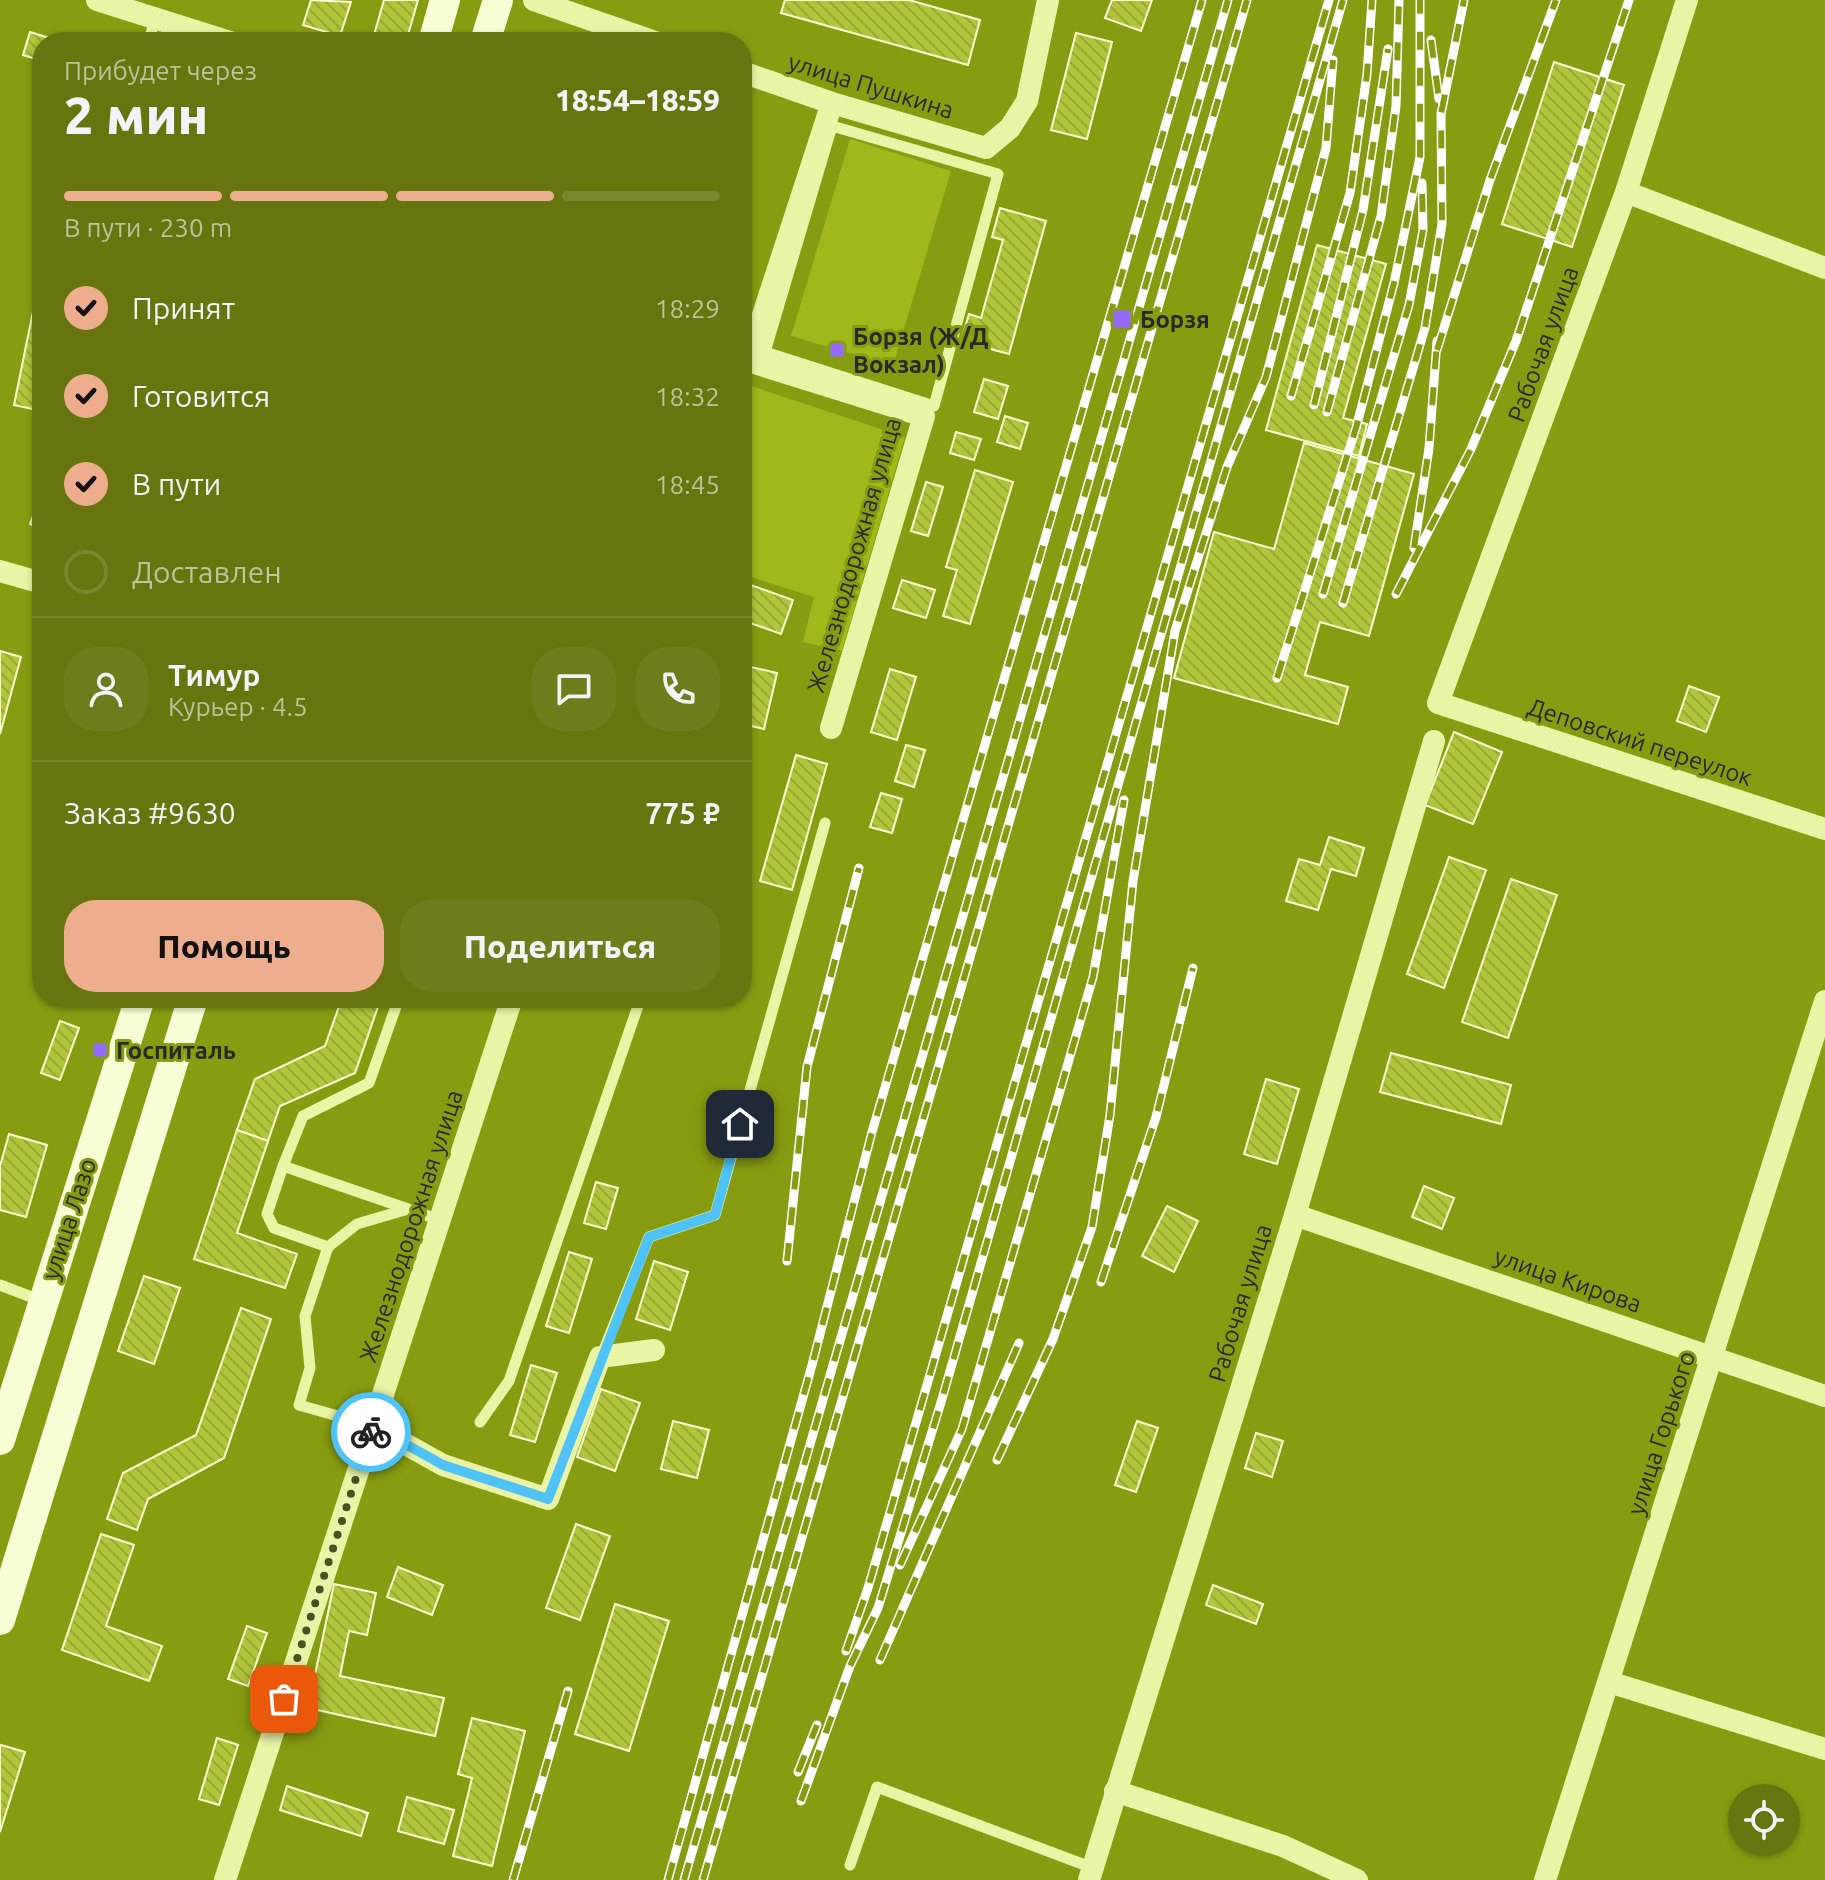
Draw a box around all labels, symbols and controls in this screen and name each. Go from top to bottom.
street label: улица Пушкина [785,48,957,124]
text: Прибудет через [64,56,257,85]
text: 18:54–18:59 [555,83,720,117]
text: 2 мин [64,86,208,144]
text: В пути · 230 m [64,213,232,242]
street label: Рабочая улица [1502,263,1584,425]
icon: check [64,286,108,330]
text: Принят [132,291,235,325]
text: 18:29 [655,294,720,323]
place label: Борзя [1140,306,1210,333]
marker: Борзя [1111,308,1133,330]
place label: Борзя (Ж/Д Вокзал) [853,323,988,378]
marker: Борзя (Ж/Д Вокзал) [828,341,846,359]
icon: check [64,374,108,418]
text: Готовится [132,379,270,413]
text: 18:32 [655,382,720,411]
street label: Железнодорожная улица [802,414,906,696]
icon: check [64,462,108,506]
text: В пути [132,467,221,501]
text: 18:45 [655,470,720,499]
text: Доставлен [132,555,282,589]
button: person [64,647,148,731]
button: chat [532,647,616,731]
button: phone [636,647,720,731]
text: Тимур [168,658,260,692]
text: Курьер · 4.5 [168,692,308,721]
street label: Деповский переулок [1524,693,1756,791]
text: Заказ #9630 [64,796,236,830]
text: 775 ₽ [645,796,720,830]
button: Помощь [64,900,384,992]
button: Поделиться [400,900,720,992]
place label: Госпиталь [116,1037,236,1064]
marker: Госпиталь [91,1041,109,1059]
street label: Железнодорожная улица [354,1086,468,1366]
pin [706,1090,774,1158]
icon: home [718,1102,762,1146]
street label: улица Лазо [37,1155,101,1283]
street label: Рабочая улица [1203,1221,1277,1385]
street label: улица Кирова [1491,1242,1645,1318]
street label: улица Горького [1622,1348,1700,1518]
courier [331,1392,411,1472]
icon: bike [349,1410,393,1454]
pin [250,1665,318,1733]
icon: bag [262,1677,306,1721]
map controls [1728,1784,1800,1856]
button: locate [1728,1784,1800,1856]

